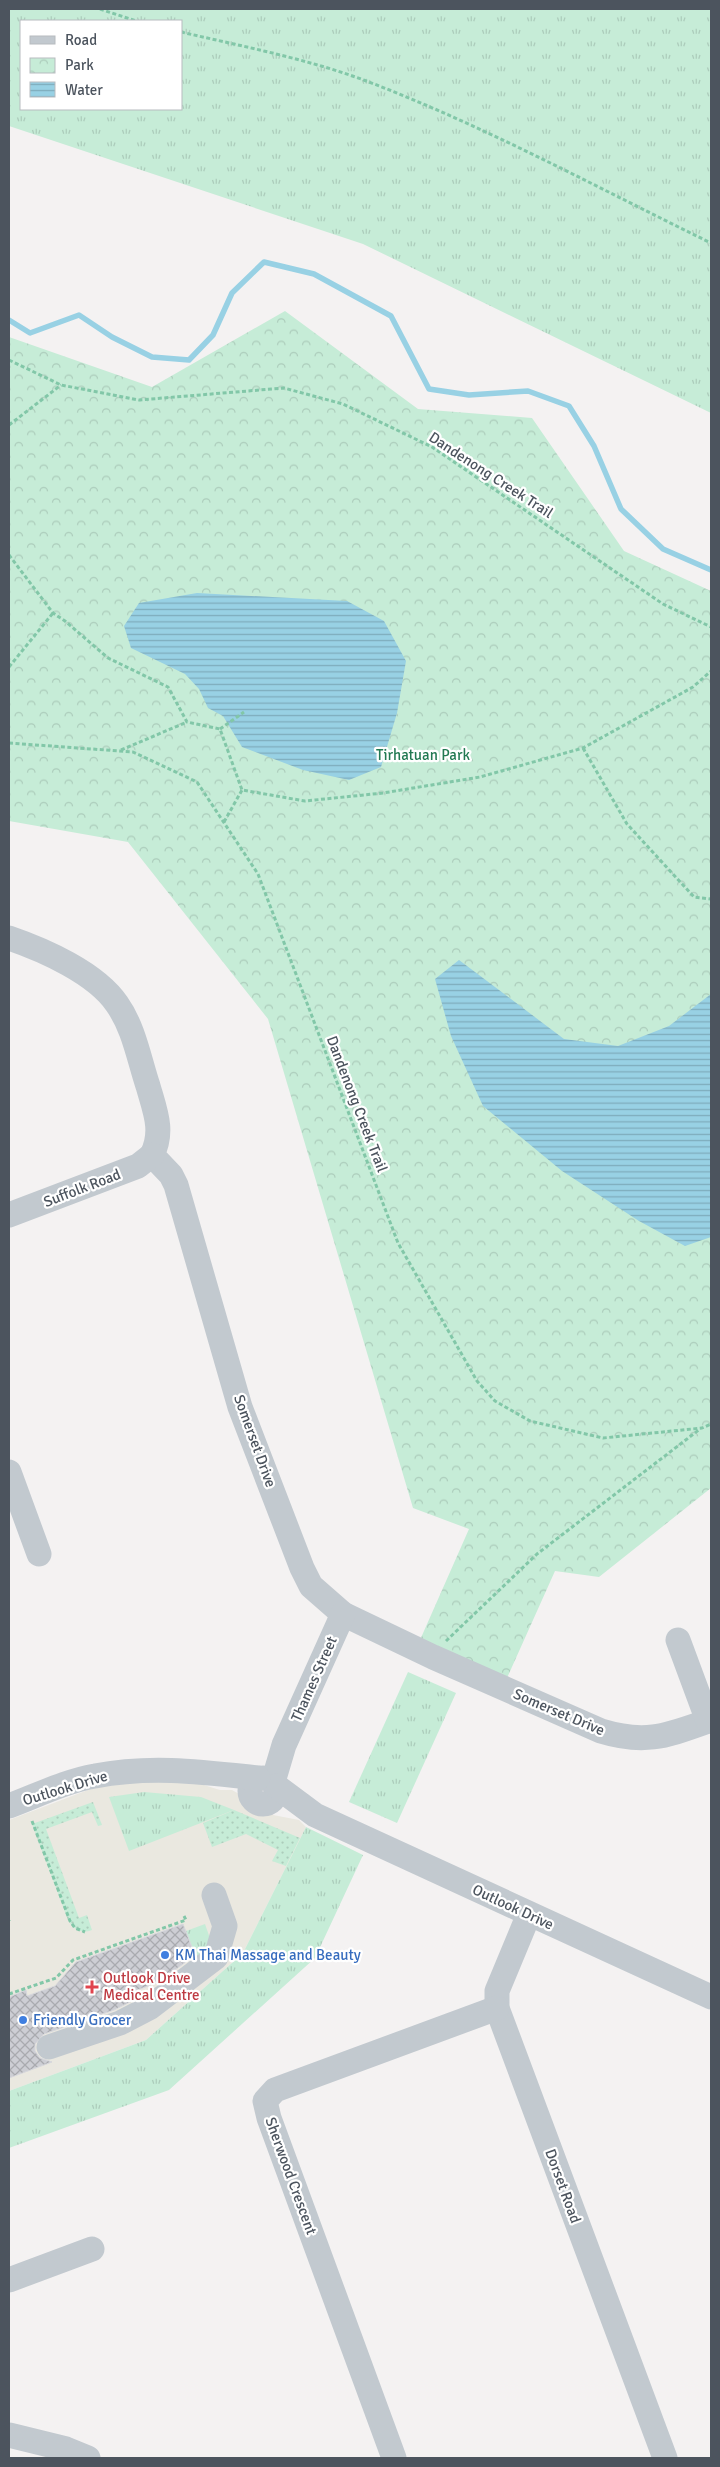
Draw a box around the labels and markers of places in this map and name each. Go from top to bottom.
place label: KM Thai Massage and Beauty [175,1946,361,1964]
marker: KM Thai Massage and Beauty [159,1949,171,1961]
place label: Outlook Drive Medical Centre [103,1969,200,2004]
marker: Outlook Drive Medical Centre [85,1980,99,1994]
place label: Friendly Grocer [33,2011,132,2029]
marker: Friendly Grocer [17,2014,29,2026]

